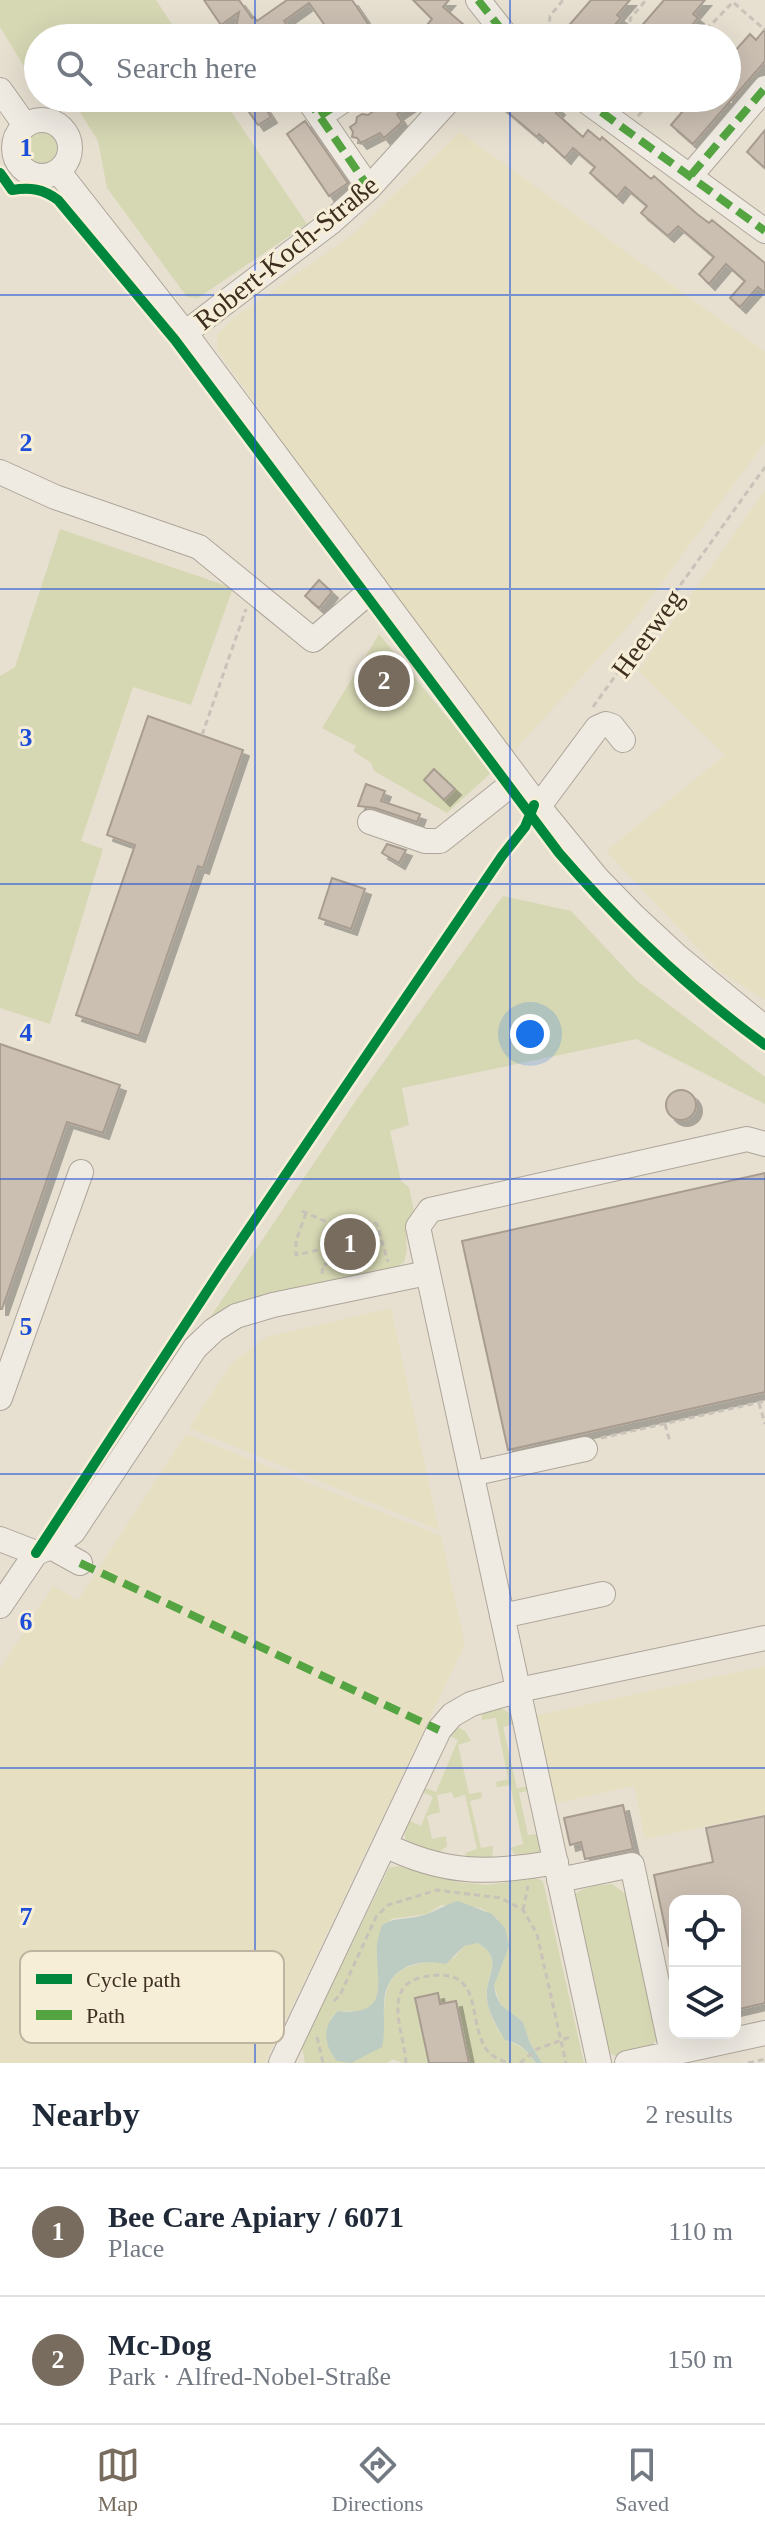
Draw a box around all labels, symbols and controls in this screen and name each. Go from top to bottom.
search box [24,24,741,112]
icon: search [52,46,96,90]
text: Search here [116,51,257,84]
text: 1 [20,133,33,162]
street label: Robert-Koch-Straße [188,169,384,336]
text: 2 [20,428,33,457]
street label: Heerweg [605,583,690,683]
pin: 2 [358,651,410,711]
text: 3 [20,723,33,752]
your location [510,1014,550,1054]
text: 4 [20,1018,33,1047]
pin: 1 [324,1214,376,1274]
text: 5 [20,1312,33,1341]
text: 6 [20,1607,33,1636]
map controls [669,1895,741,2039]
button: locate [669,1895,741,1967]
text: 7 [20,1902,33,1931]
legend [20,1951,284,2043]
text: Cycle path [86,1967,181,1992]
button: layers [669,1967,741,2039]
text: Path [86,2003,125,2028]
text: Nearby [32,2096,140,2133]
text: 2 results [646,2100,733,2129]
text: Bee Care Apiary / 6071 [108,2200,404,2233]
text: 1 [52,2217,65,2246]
text: 110 m [668,2217,733,2246]
text: Place [108,2234,164,2263]
text: Mc-Dog [108,2328,211,2361]
text: 2 [52,2345,65,2374]
text: 150 m [667,2345,733,2374]
text: Park · Alfred-Nobel-Straße [108,2362,391,2391]
tab: Map [96,2443,140,2517]
tab: Directions [332,2443,423,2517]
tab: Saved [615,2443,669,2517]

